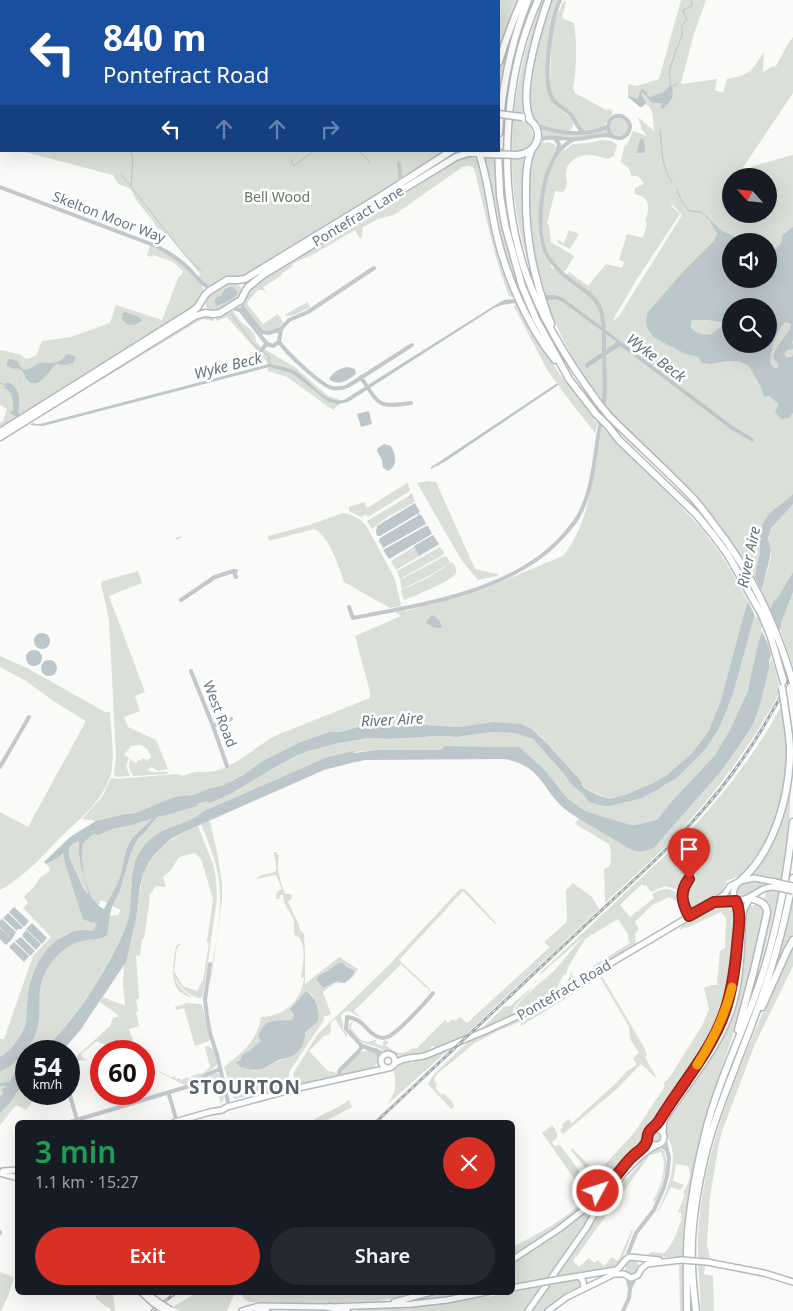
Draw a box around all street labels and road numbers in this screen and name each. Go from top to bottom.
street label: Pontefract Lane [308,181,407,250]
street label: Skelton Moor Way [50,186,169,247]
street label: West Road [199,678,242,750]
street label: Pontefract Road [513,955,614,1024]

